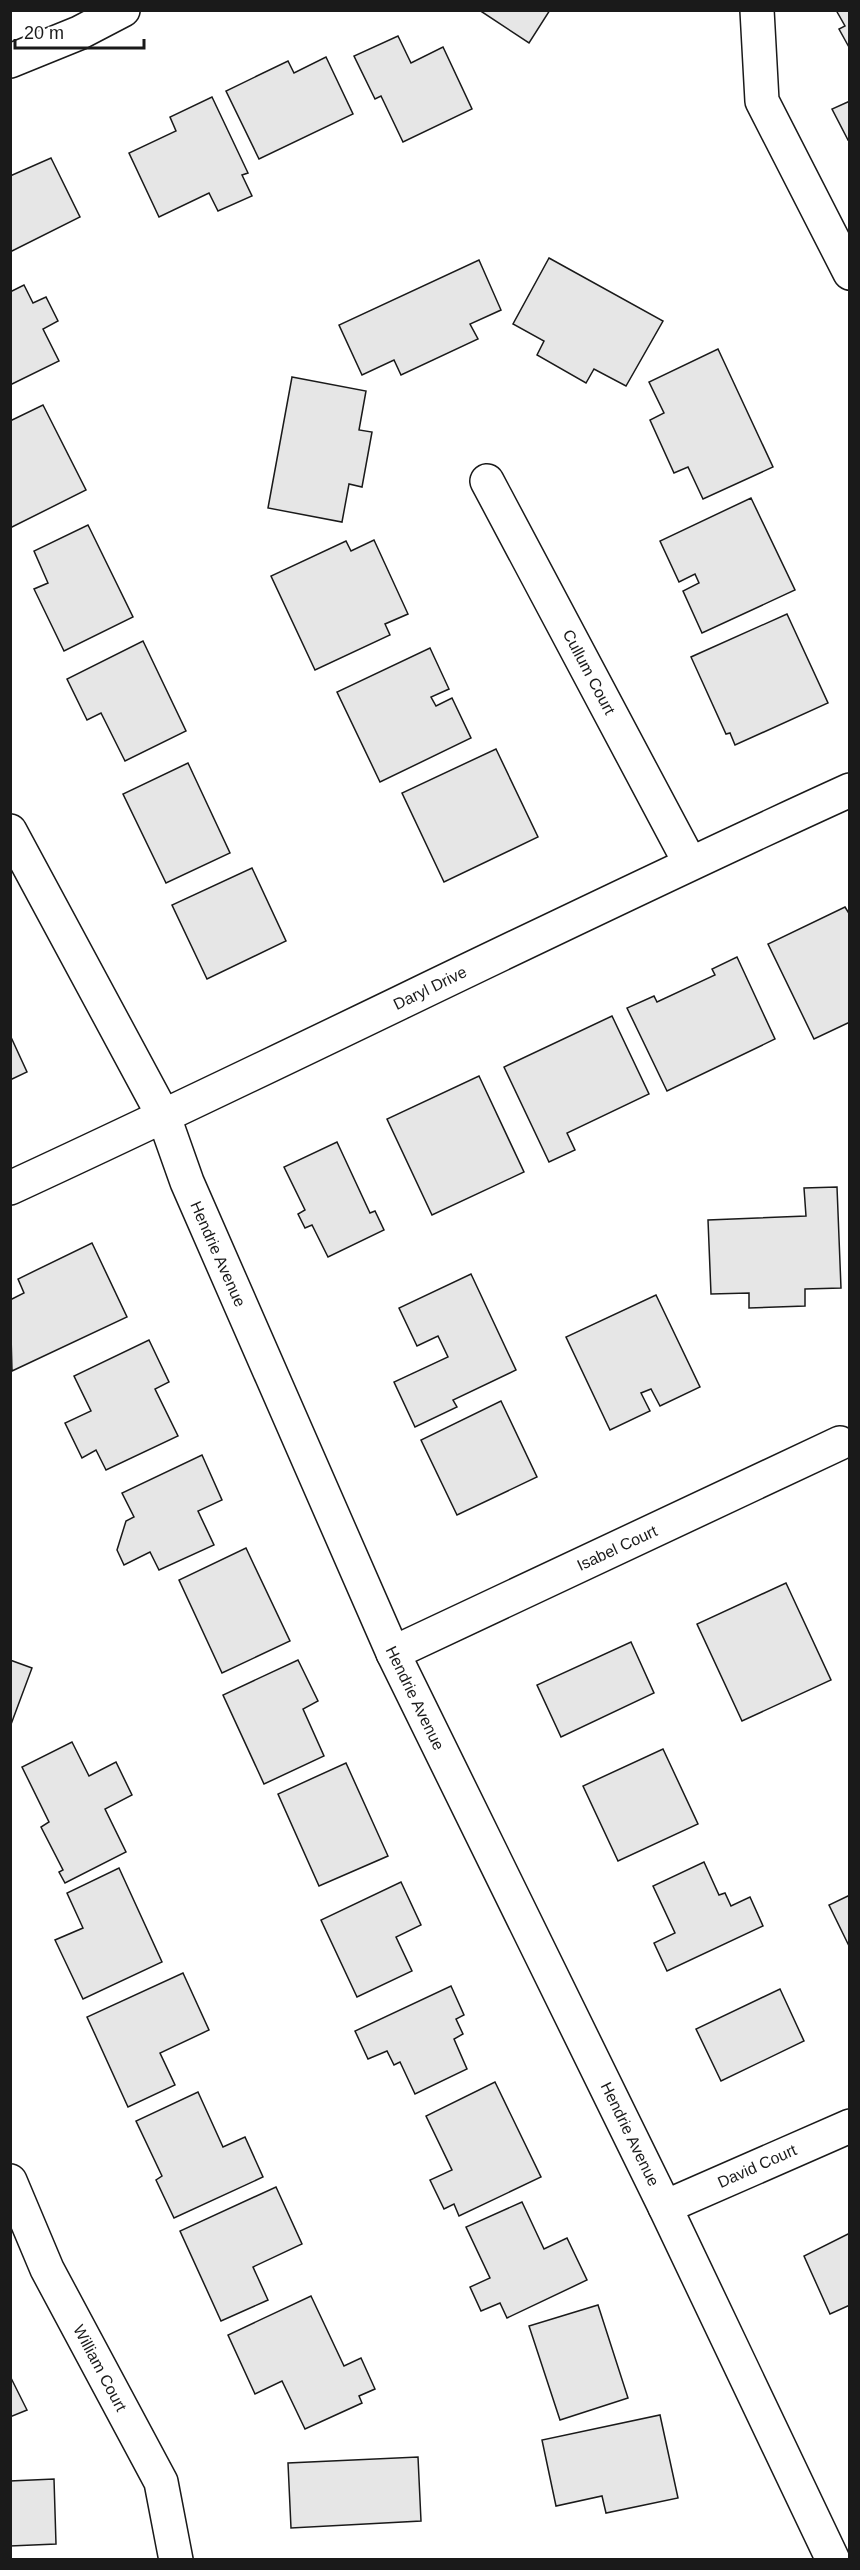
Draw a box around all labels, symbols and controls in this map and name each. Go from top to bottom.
scale bar [15,12,144,50]
text: 20 m [24,23,64,43]
street label: Cullum Court [560,627,619,718]
street label: Daryl Drive [391,963,469,1013]
street label: Hendrie Avenue [187,1199,249,1309]
street label: Isabel Court [574,1522,660,1574]
street label: Hendrie Avenue [382,1643,448,1753]
street label: Hendrie Avenue [597,2079,663,2189]
street label: David Court [715,2141,800,2191]
street label: William Court [70,2322,130,2414]

